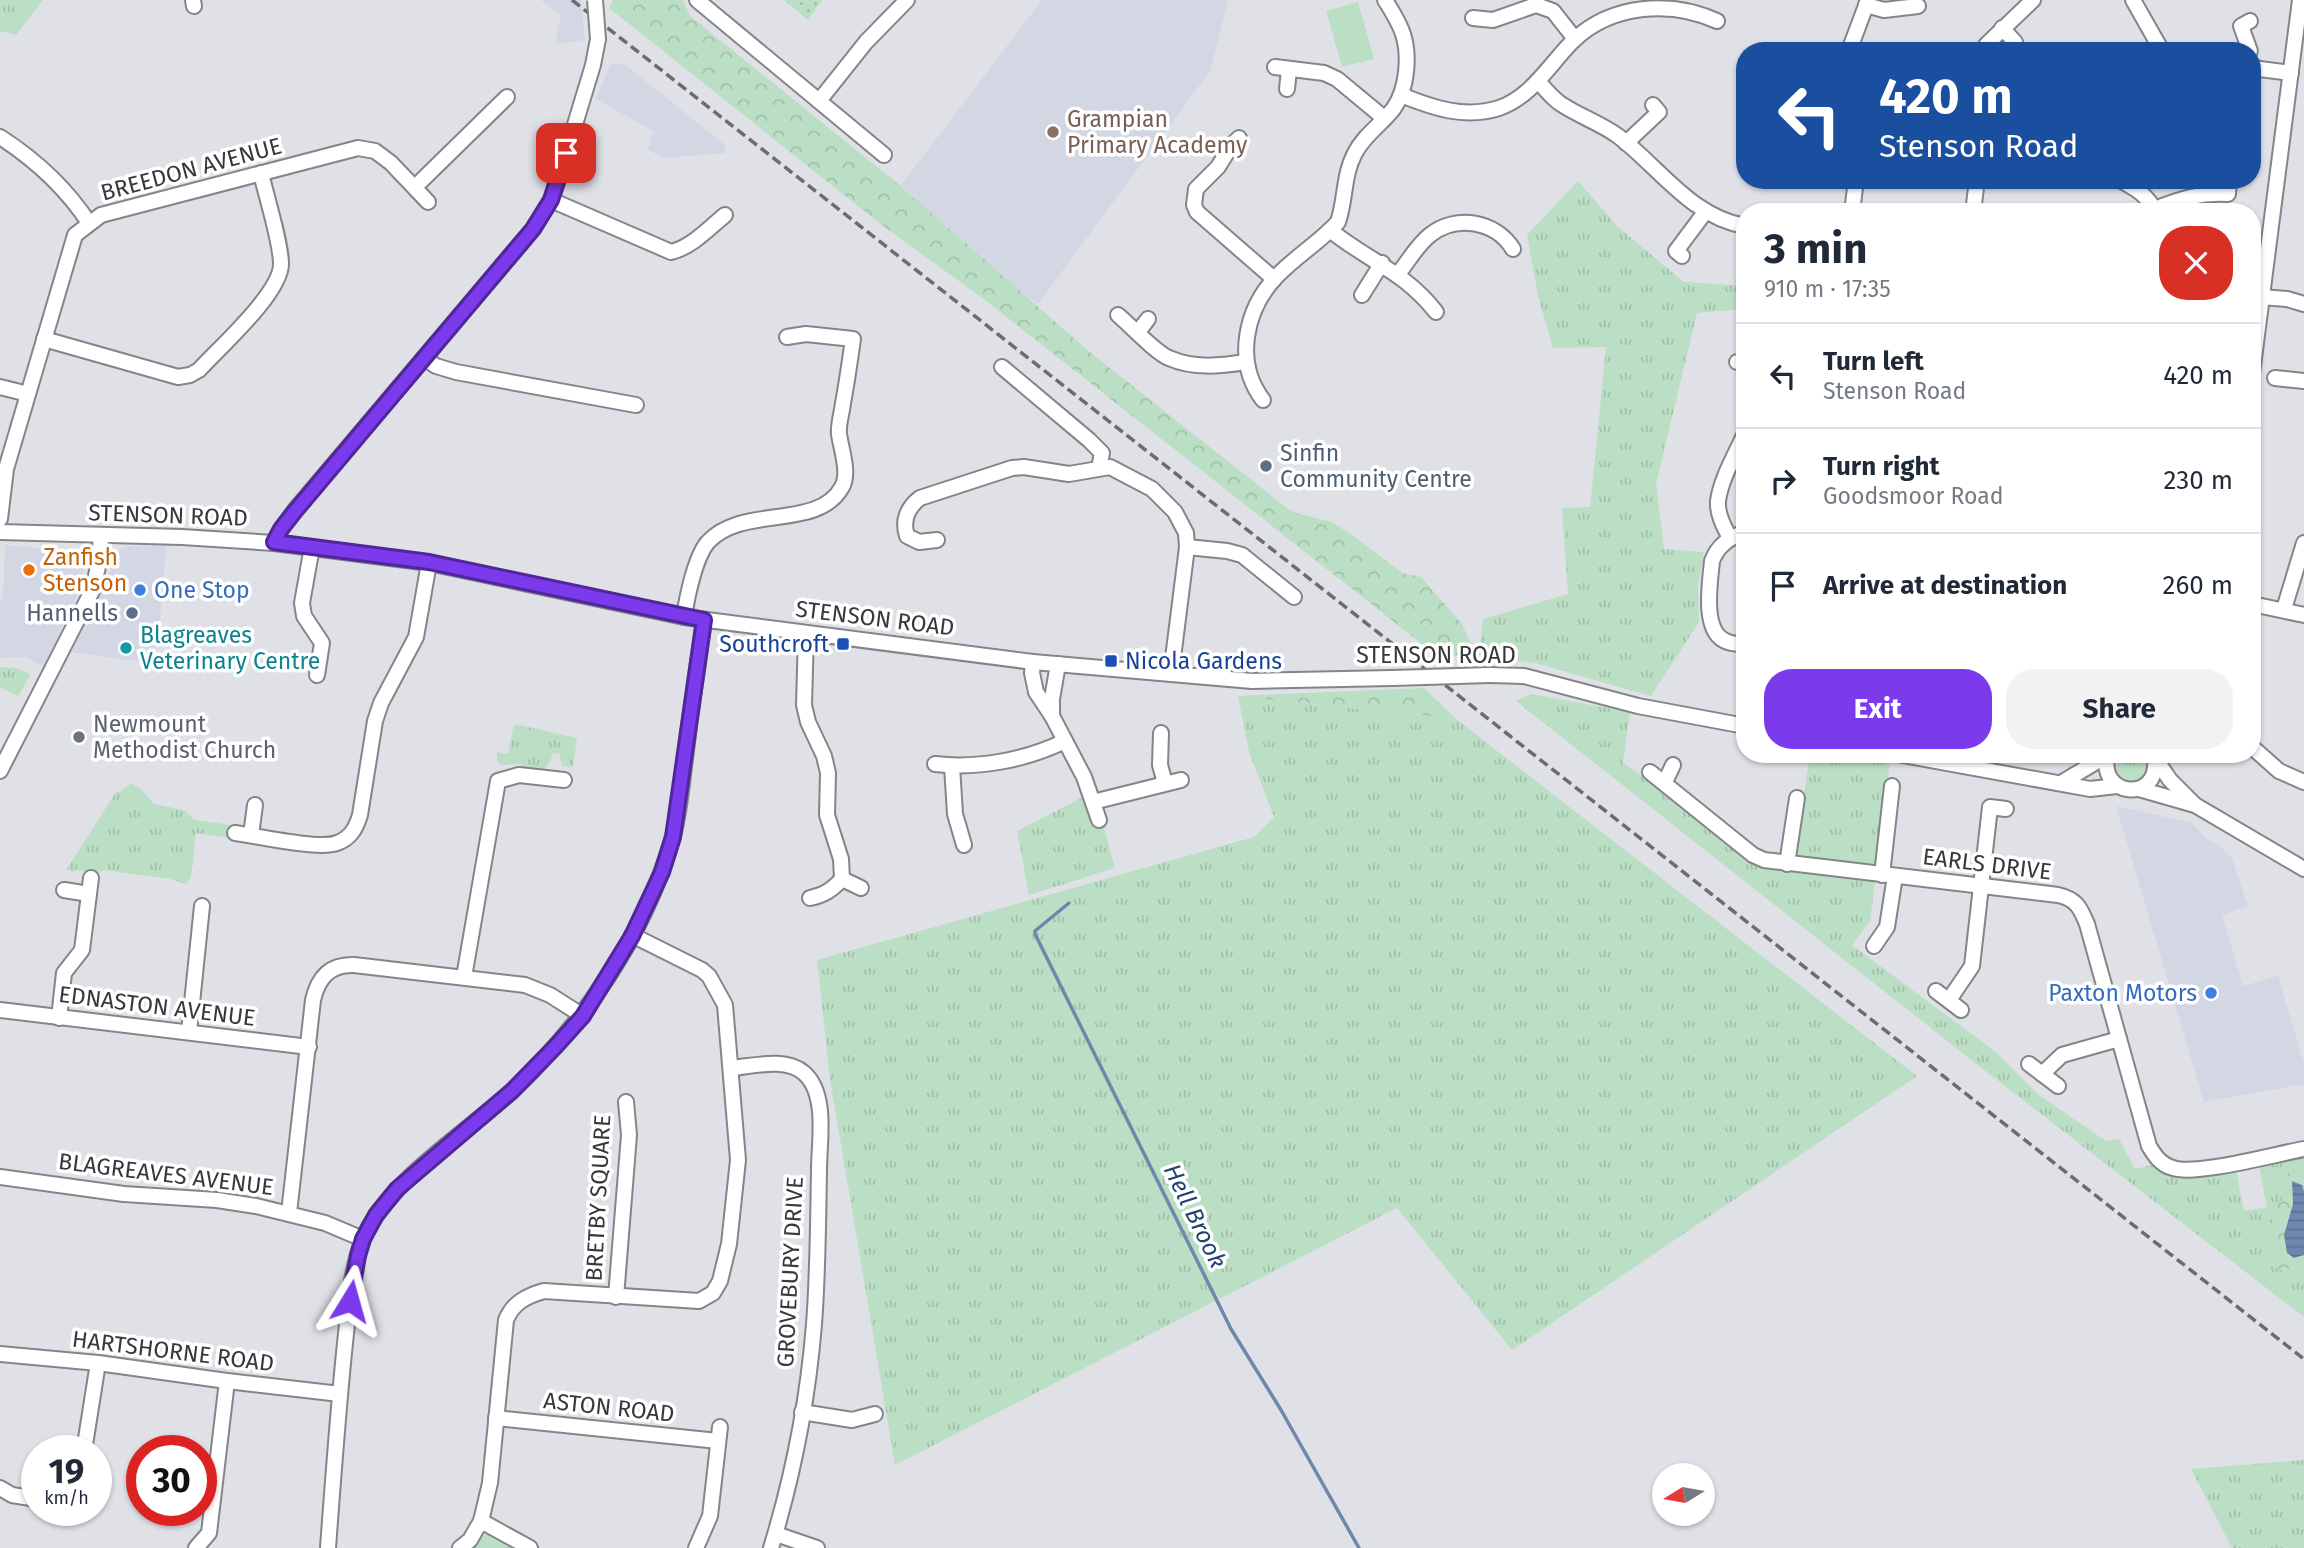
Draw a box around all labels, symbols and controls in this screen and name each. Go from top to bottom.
text: 420 m [1879,67,2013,126]
icon: left [1764,70,1855,161]
place label: Grampian Primary Academy [1067,105,1248,159]
pin [536,123,596,183]
marker: Grampian Primary Academy [1045,124,1061,140]
text: Stenson Road [1879,127,2078,165]
street label: BREEDON AVENUE [97,131,285,207]
icon: arrive [547,134,585,172]
text: 3 min [1764,224,1867,274]
button: close [2159,226,2233,300]
text: 910 m · 17:35 [1764,275,1891,303]
text: Turn left [1823,346,1924,377]
icon: left [1764,357,1802,395]
text: 420 m [2163,360,2233,391]
text: Stenson Road [1823,377,1966,405]
place label: Sinfin Community Centre [1280,439,1472,493]
text: Turn right [1823,451,1940,482]
marker: Sinfin Community Centre [1258,458,1274,474]
icon: right [1764,462,1802,500]
text: 230 m [2164,465,2233,496]
text: Goodsmoor Road [1823,482,2003,510]
street label: STENSON ROAD [88,498,248,532]
place label: Zanfish Stenson [43,543,127,597]
marker: Zanfish Stenson [21,562,37,578]
icon: arrive [1764,567,1802,605]
text: Arrive at destination [1823,570,2067,601]
text: 260 m [2163,570,2233,601]
place label: One Stop [154,576,250,604]
marker: One Stop [132,582,148,598]
street label: STENSON ROAD [794,594,956,642]
place label: Hannells [26,599,118,627]
marker: Hannells [124,605,140,621]
place label: Blagreaves Veterinary Centre [140,621,320,675]
place label: Southcroft [719,630,830,658]
marker: Southcroft [835,636,851,652]
marker: Blagreaves Veterinary Centre [118,640,134,656]
street label: STENSON ROAD [1356,641,1516,669]
place label: Nicola Gardens [1125,647,1282,675]
marker: Nicola Gardens [1103,653,1119,669]
button: Exit [1764,669,1992,749]
button: Share [2006,669,2233,749]
place label: Newmount Methodist Church [93,710,276,764]
marker: Newmount Methodist Church [71,729,87,745]
street label: EARLS DRIVE [1921,842,2053,886]
place label: Paxton Motors [2048,979,2197,1007]
street label: EDNASTON AVENUE [57,980,257,1032]
marker: Paxton Motors [2203,985,2219,1001]
street label: BRETBY SQUARE [580,1114,616,1282]
street label: BLAGREAVES AVENUE [57,1147,275,1201]
water label: Hell Brook [1158,1159,1232,1273]
street label: GROVEBURY DRIVE [771,1176,809,1368]
position arrow [313,1264,387,1338]
street label: HARTSHORNE ROAD [70,1325,276,1377]
street label: ASTON ROAD [542,1386,676,1428]
speed limit sign: 30 [126,1435,217,1526]
text: 19 [49,1450,84,1492]
north arrow [1652,1463,1715,1526]
map controls [1652,1463,1715,1526]
text: km/h [44,1487,89,1509]

